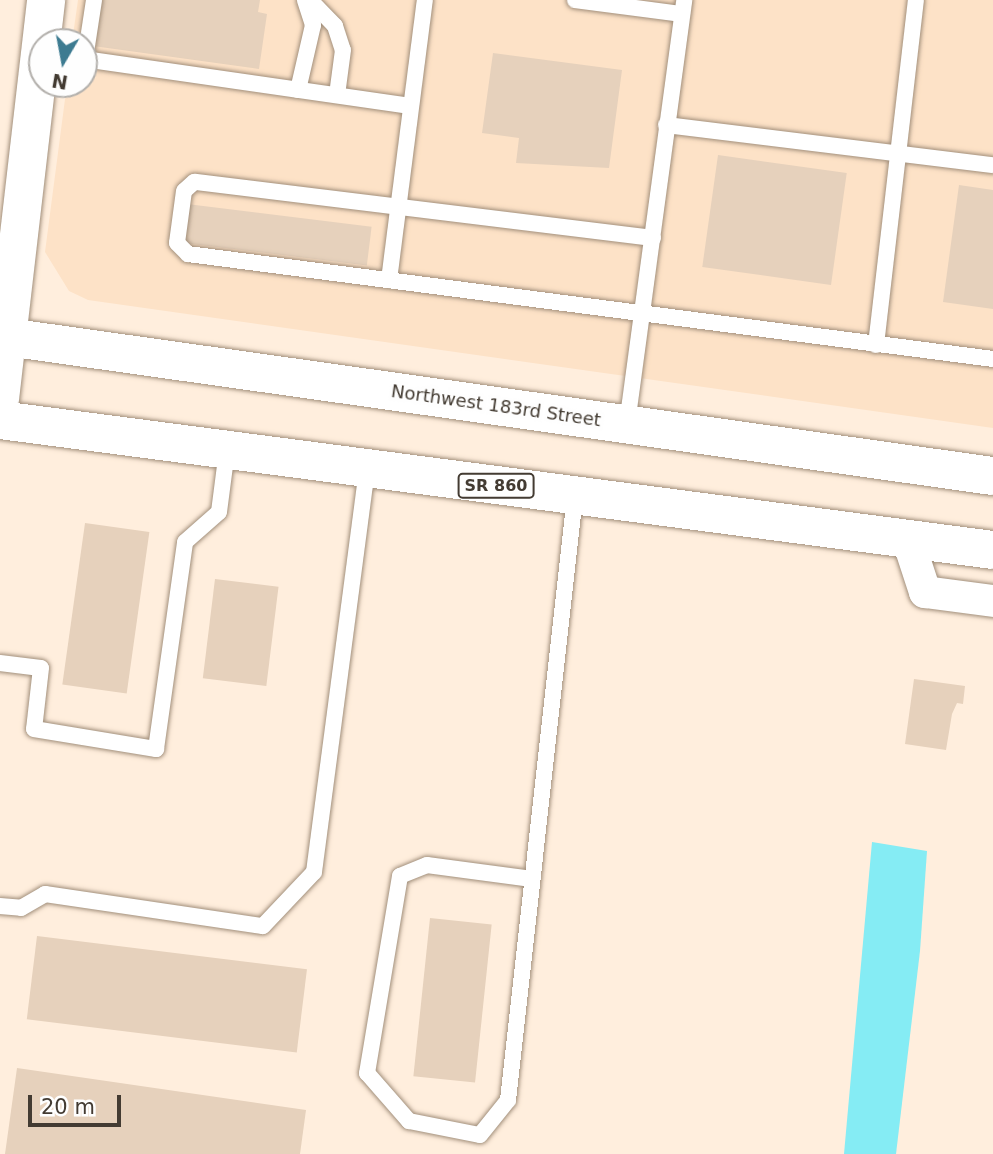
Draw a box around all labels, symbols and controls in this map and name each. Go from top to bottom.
north arrow [28,28,98,98]
text: N [50,69,69,94]
street label: Northwest 183rd Street [390,381,602,431]
road number: SR 860 [458,474,534,499]
scale bar [32,1080,124,1124]
text: 20 m [41,1095,95,1119]

